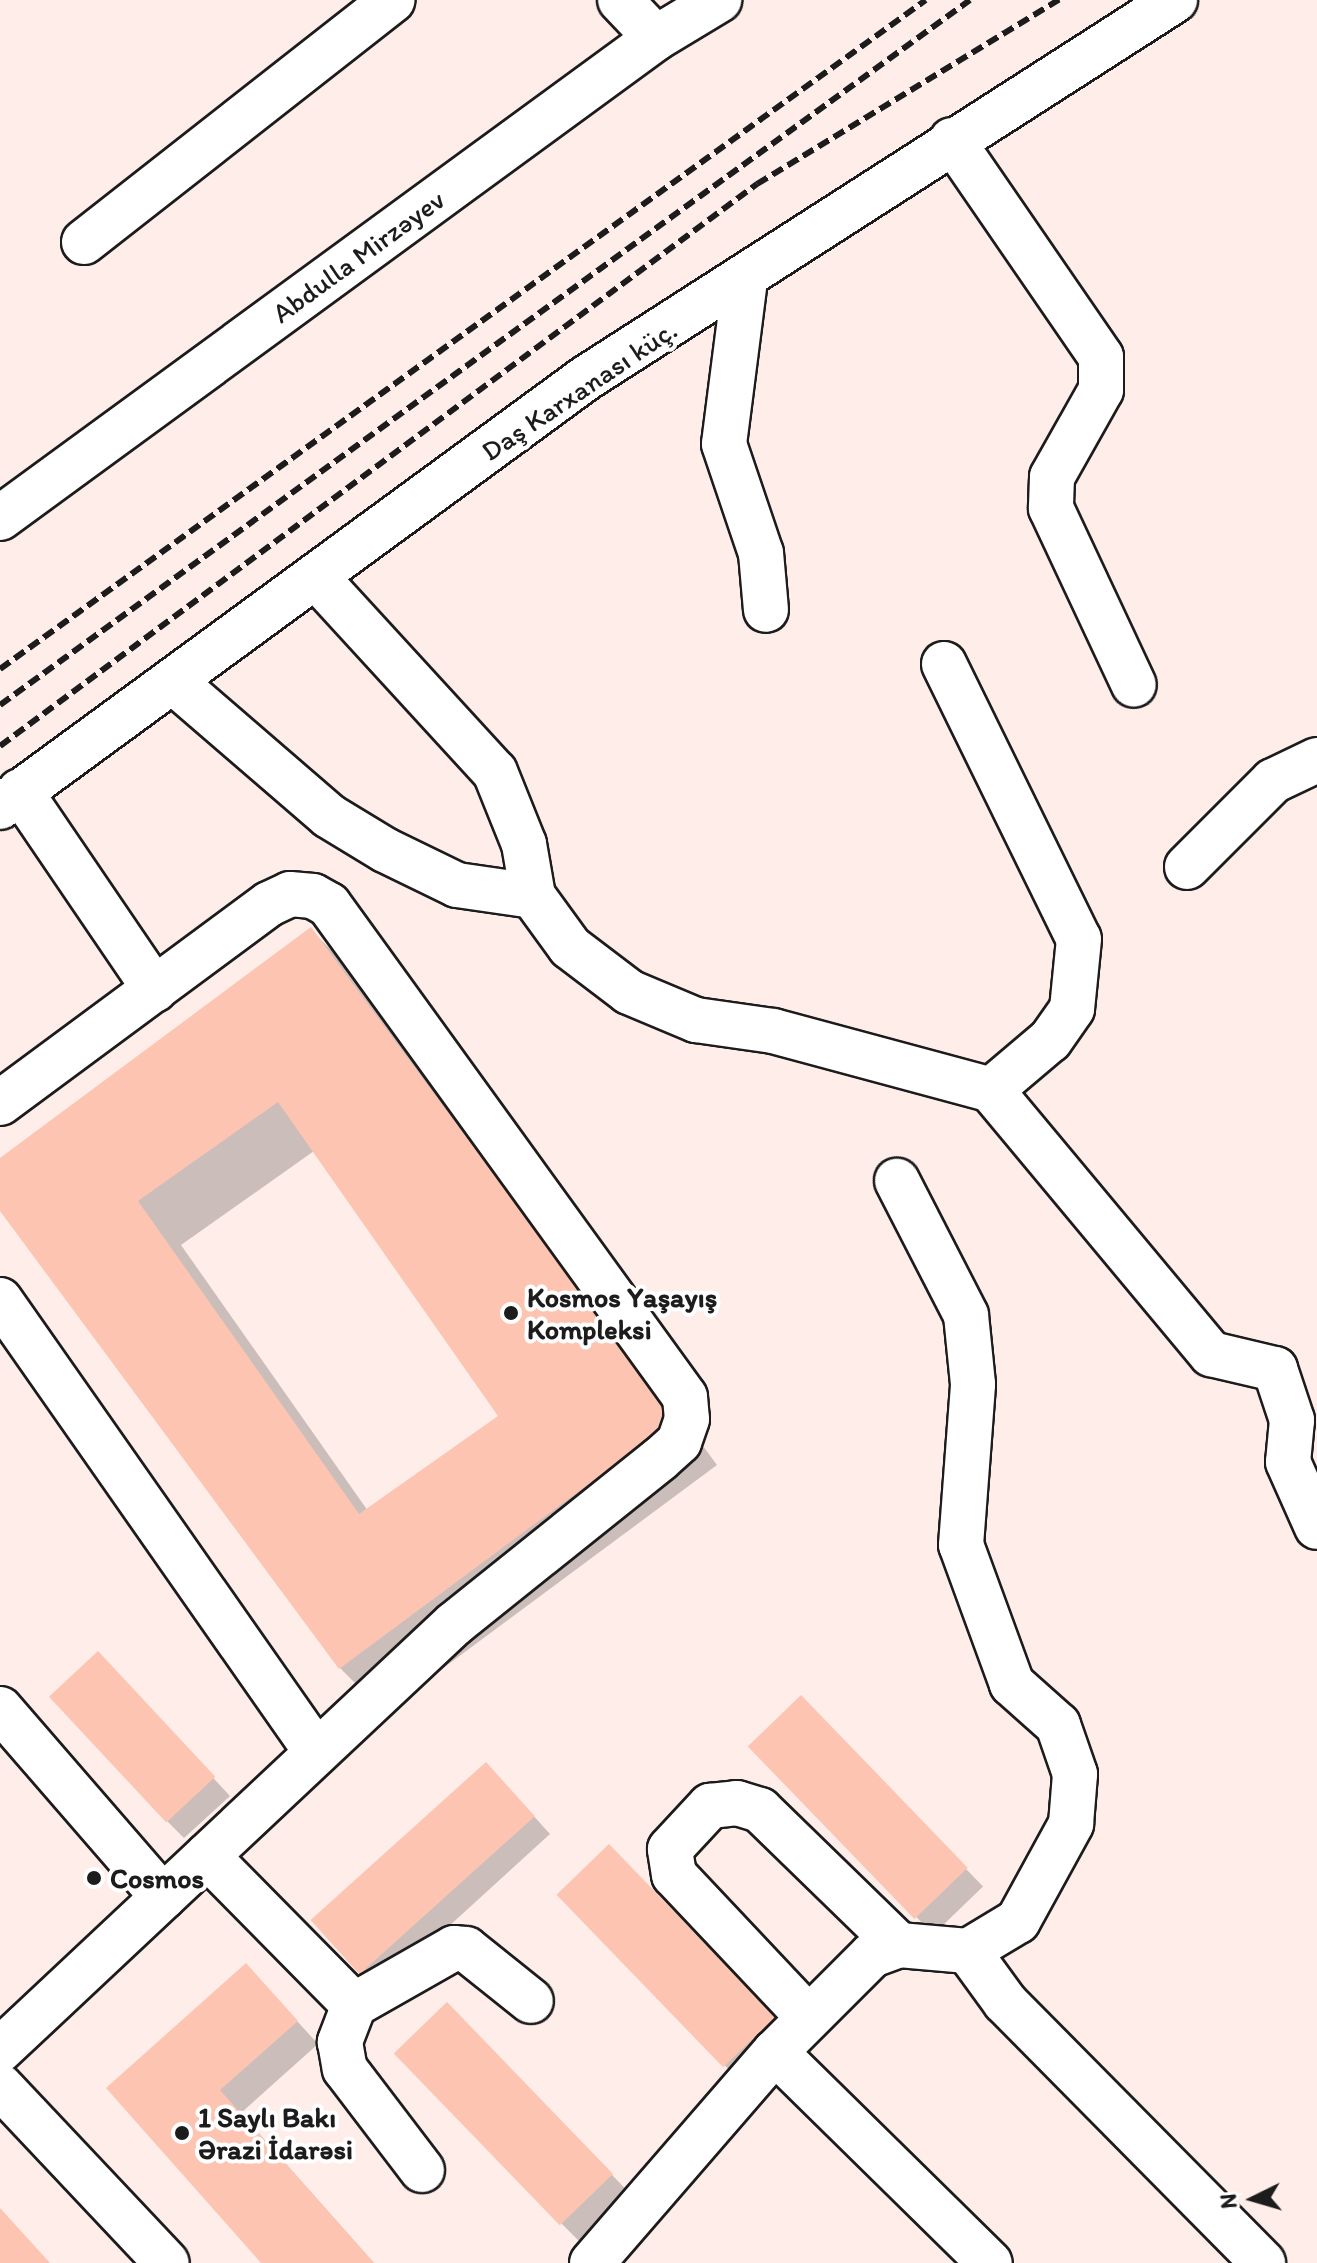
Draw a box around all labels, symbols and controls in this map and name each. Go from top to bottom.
street label: Abdulla Mirzəyev [265,182,451,330]
street label: Daş Karxanası küç. [475,312,683,468]
place label: Kosmos Yaşayış Kompleksi [527,1280,715,1346]
marker: Kosmos Yaşayış Kompleksi [502,1304,520,1322]
place label: Cosmos [110,1861,204,1895]
marker: Cosmos [85,1869,103,1887]
place label: 1 Saylı Bakı Ərazi İdarəsi [198,2100,353,2166]
marker: 1 Saylı Bakı Ərazi İdarəsi [173,2124,191,2142]
north arrow [1213,2159,1293,2239]
text: N [1214,2193,1243,2210]

